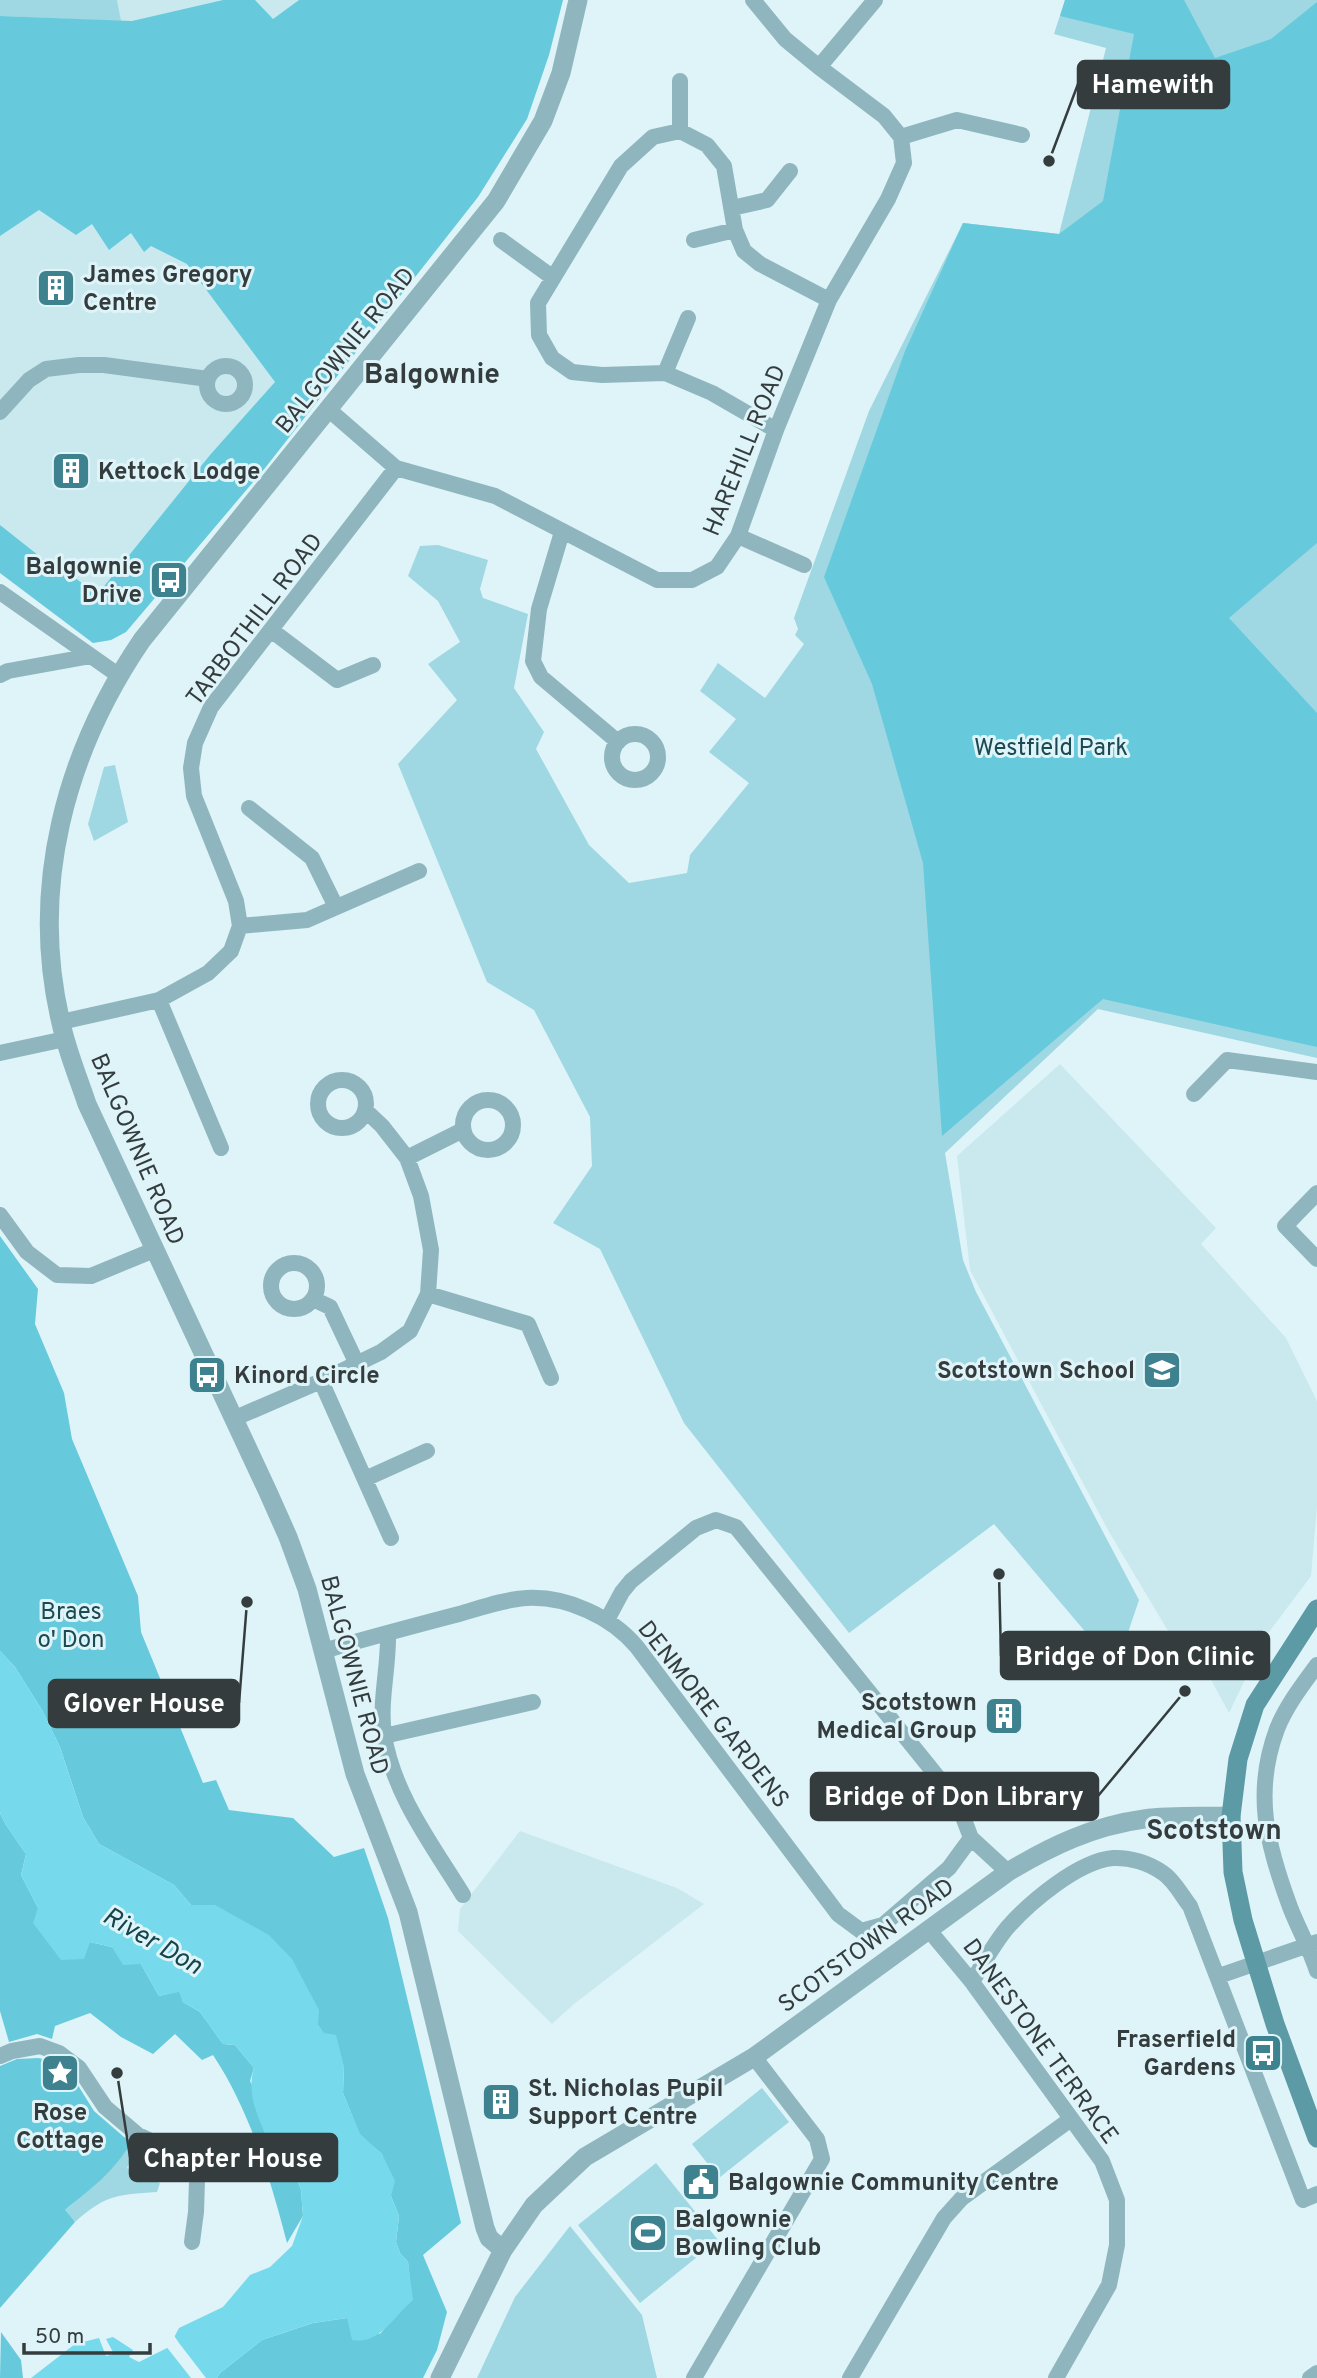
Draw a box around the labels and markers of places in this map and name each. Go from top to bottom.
callout: Hamewith [1078,61,1229,108]
place label: James Gregory Centre [83,261,252,319]
building icon: James Gregory Centre [35,267,77,309]
building icon: Kettock Lodge [50,450,92,492]
place label: Kettock Lodge [98,458,260,488]
place label: Balgownie Drive [26,553,142,611]
bus stop icon: Balgownie Drive [148,559,190,601]
school or university icon: Scotstown School [1141,1349,1183,1391]
bus stop icon: Kinord Circle [186,1354,228,1396]
place label: Scotstown School [937,1357,1135,1387]
place label: Kinord Circle [234,1362,380,1392]
callout: Bridge of Don Clinic [1001,1632,1269,1679]
callout: Glover House [49,1680,239,1727]
place label: Scotstown Medical Group [816,1689,977,1747]
building icon: Scotstown Medical Group [983,1695,1025,1737]
callout: Bridge of Don Library [811,1773,1098,1820]
place label: Fraserfield Gardens [1116,2026,1236,2084]
bus stop icon: Fraserfield Gardens [1242,2032,1284,2074]
place icon: Rose Cottage [39,2052,81,2094]
place label: St. Nicholas Pupil Support Centre [528,2075,724,2133]
building icon: St. Nicholas Pupil Support Centre [480,2081,522,2123]
place label: Rose Cottage [16,2099,104,2157]
callout: Chapter House [130,2134,337,2181]
public building icon: Balgownie Community Centre [680,2161,722,2203]
place label: Balgownie Community Centre [728,2169,1059,2199]
place label: Balgownie Bowling Club [675,2206,821,2264]
sports icon: Balgownie Bowling Club [627,2212,669,2254]

